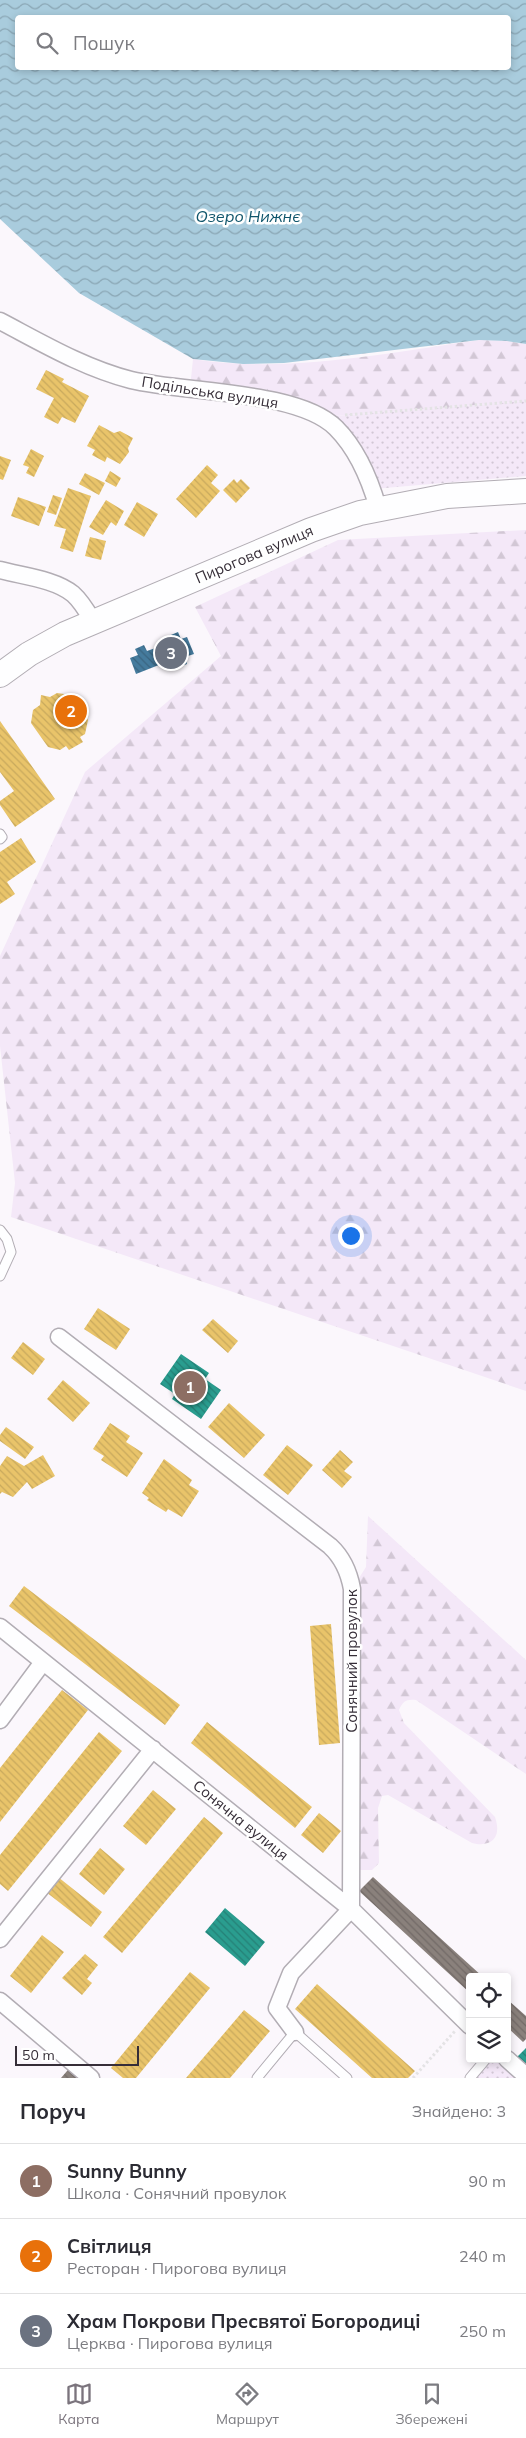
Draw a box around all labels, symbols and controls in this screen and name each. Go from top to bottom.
search box [15,15,511,70]
icon: search [33,29,61,57]
text: Пошук [73,31,135,55]
water label: Озеро Нижнє [195,206,301,226]
street label: Подільська вулиця [140,372,280,412]
street label: Пирогова вулиця [192,521,316,587]
pin: 3 [155,634,187,672]
pin: 2 [55,692,87,730]
your location [338,1223,364,1249]
pin: 1 [174,1368,206,1406]
street label: Сонячний провулок [342,1588,361,1733]
street label: Сонячна вулиця [189,1776,293,1864]
map controls [466,1973,511,2063]
button: locate [466,1973,511,2018]
button: layers [466,2018,511,2063]
scale bar [15,2043,139,2066]
text: 50 m [22,2046,55,2064]
text: Поруч [20,2098,86,2124]
text: Знайдено: 3 [412,2101,506,2121]
text: Sunny Bunny [67,2159,187,2183]
text: 1 [31,2171,41,2191]
text: 90 m [469,2171,506,2191]
text: Школа · Сонячний провулок [67,2183,286,2203]
text: Світлиця [67,2234,152,2258]
text: 2 [31,2246,41,2266]
text: 240 m [459,2246,506,2266]
text: Ресторан · Пирогова вулиця [67,2258,286,2278]
text: Храм Покрови Пресвятої Богородиці [67,2309,420,2333]
text: 3 [31,2321,41,2341]
text: 250 m [459,2321,506,2341]
text: Церква · Пирогова вулиця [67,2333,273,2353]
tab: Карта [58,2380,99,2428]
tab: Маршрут [216,2380,279,2428]
tab: Збережені [395,2380,468,2428]

